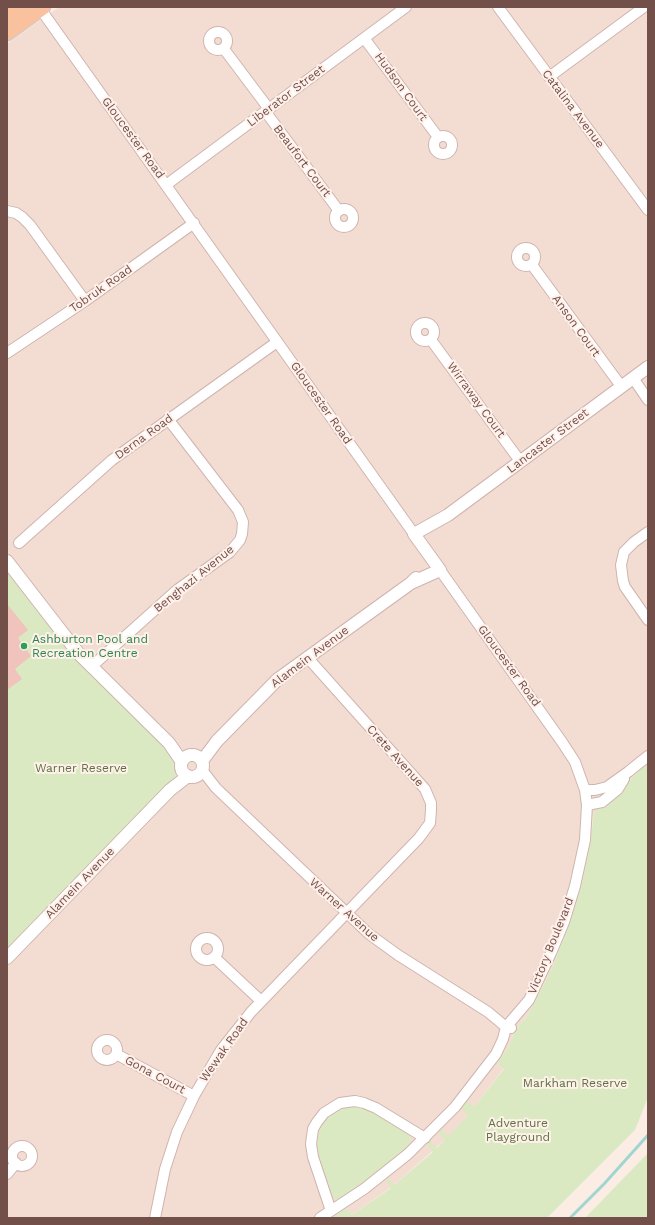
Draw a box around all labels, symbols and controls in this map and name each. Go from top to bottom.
street label: Hudson Court [371,50,431,124]
street label: Liberator Street [244,62,328,130]
street label: Catalina Avenue [539,67,607,151]
street label: Gloucester Road [99,94,167,182]
street label: Beaufort Court [270,122,334,200]
street label: Tobruk Road [67,262,135,316]
street label: Anson Court [549,292,603,360]
street label: Gloucester Road [287,359,355,447]
street label: Wirraway Court [444,359,508,441]
street label: Lancaster Street [504,406,592,476]
street label: Derna Road [112,411,176,463]
street label: Benghazi Avenue [151,542,237,616]
street label: Gloucester Road [475,622,543,710]
street label: Alamein Avenue [268,623,352,691]
place label: Ashburton Pool and Recreation Centre [32,632,148,660]
marker: Ashburton Pool and Recreation Centre [19,641,29,651]
street label: Crete Avenue [363,722,427,790]
park label: Warner Reserve [35,761,127,775]
street label: Alamein Avenue [42,844,118,922]
street label: Warner Avenue [306,875,382,945]
street label: Victory Boulevard [525,896,577,996]
street label: Wewak Road [197,1015,251,1085]
street label: Gona Court [122,1053,188,1097]
park label: Markham Reserve [523,1076,627,1090]
park label: Adventure Playground [486,1116,550,1144]

